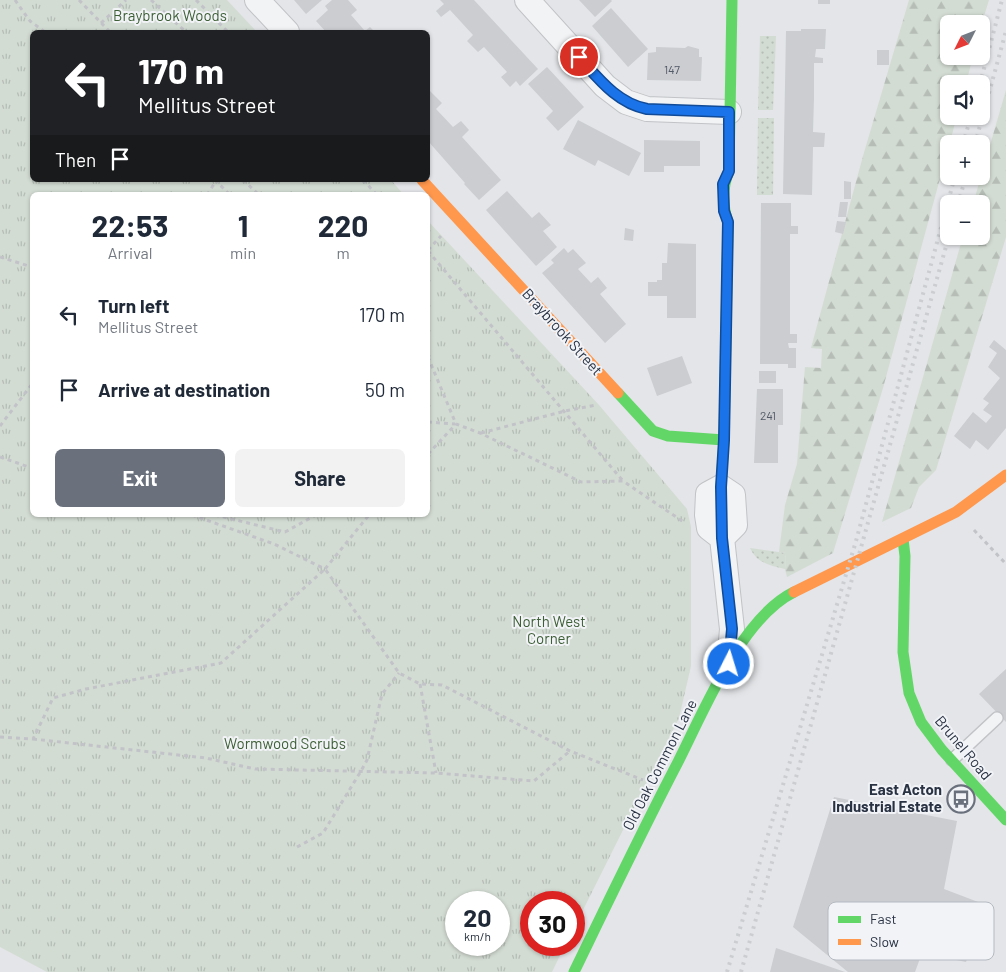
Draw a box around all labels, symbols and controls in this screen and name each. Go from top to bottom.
park label: Braybrook Woods [113,6,227,24]
north arrow [940,15,990,65]
map controls [940,15,990,245]
pin [558,36,600,78]
icon: arrive [565,43,593,71]
text: 170 m [138,49,224,91]
icon: left [55,50,120,115]
house number: 147 [664,62,680,76]
button: sound [940,75,990,125]
text: Mellitus Street [138,91,276,117]
button: + [940,135,990,185]
icon: arrive [106,145,134,173]
text: Then [55,148,96,171]
button: − [940,195,990,245]
text: 22:53 [92,207,169,243]
text: 1 [238,207,248,243]
text: 220 [318,207,368,243]
text: Arrival [108,243,152,262]
text: min [230,243,256,262]
text: m [336,243,350,262]
street label: Braybrook Street [519,284,606,378]
text: Turn left [98,294,169,317]
icon: left [55,301,83,329]
text: 170 m [359,303,405,326]
text: Mellitus Street [98,317,198,336]
icon: arrive [55,376,83,404]
text: Arrive at destination [98,378,270,401]
text: 50 m [365,378,405,401]
house number: 241 [760,408,776,422]
button: Exit [55,449,225,507]
button: Share [235,449,405,507]
park label: North West Corner [512,612,586,647]
position arrow [702,637,754,689]
street label: Old Oak Common Lane [618,696,700,833]
street label: Brunel Road [932,712,996,783]
park label: Wormwood Scrubs [224,734,346,752]
place label: East Acton Industrial Estate [832,780,942,815]
bus stop icon: East Acton Industrial Estate [946,784,976,814]
speed limit sign: 30 [520,891,585,956]
text: 20 [463,902,492,932]
legend [828,902,994,960]
text: Fast [870,910,896,927]
text: km/h [464,929,491,943]
text: Slow [870,933,899,950]

